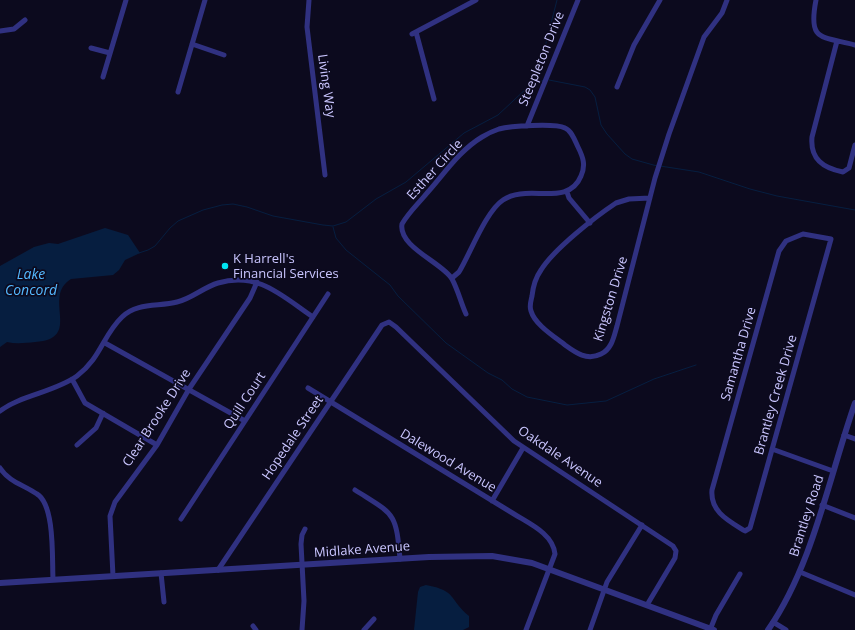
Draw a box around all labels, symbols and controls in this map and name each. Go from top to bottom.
street label: Steepleton Drive [516,9,568,109]
street label: Living Way [314,53,338,119]
street label: Esther Circle [404,137,466,203]
place label: K Harrell's Financial Services [233,251,339,282]
street label: Kingston Drive [591,255,631,343]
marker: K Harrell's Financial Services [220,261,230,271]
water label: Lake Concord [5,267,57,300]
street label: Samantha Drive [718,305,760,403]
street label: Brantley Creek Drive [751,333,801,457]
street label: Clear Brooke Drive [120,366,194,470]
street label: Quill Court [221,369,269,433]
street label: Hopedale Street [259,393,327,483]
street label: Oakdale Avenue [515,423,605,491]
street label: Dalewood Avenue [397,426,499,496]
street label: Brantley Road [786,473,828,559]
street label: Midlake Avenue [313,539,411,561]

